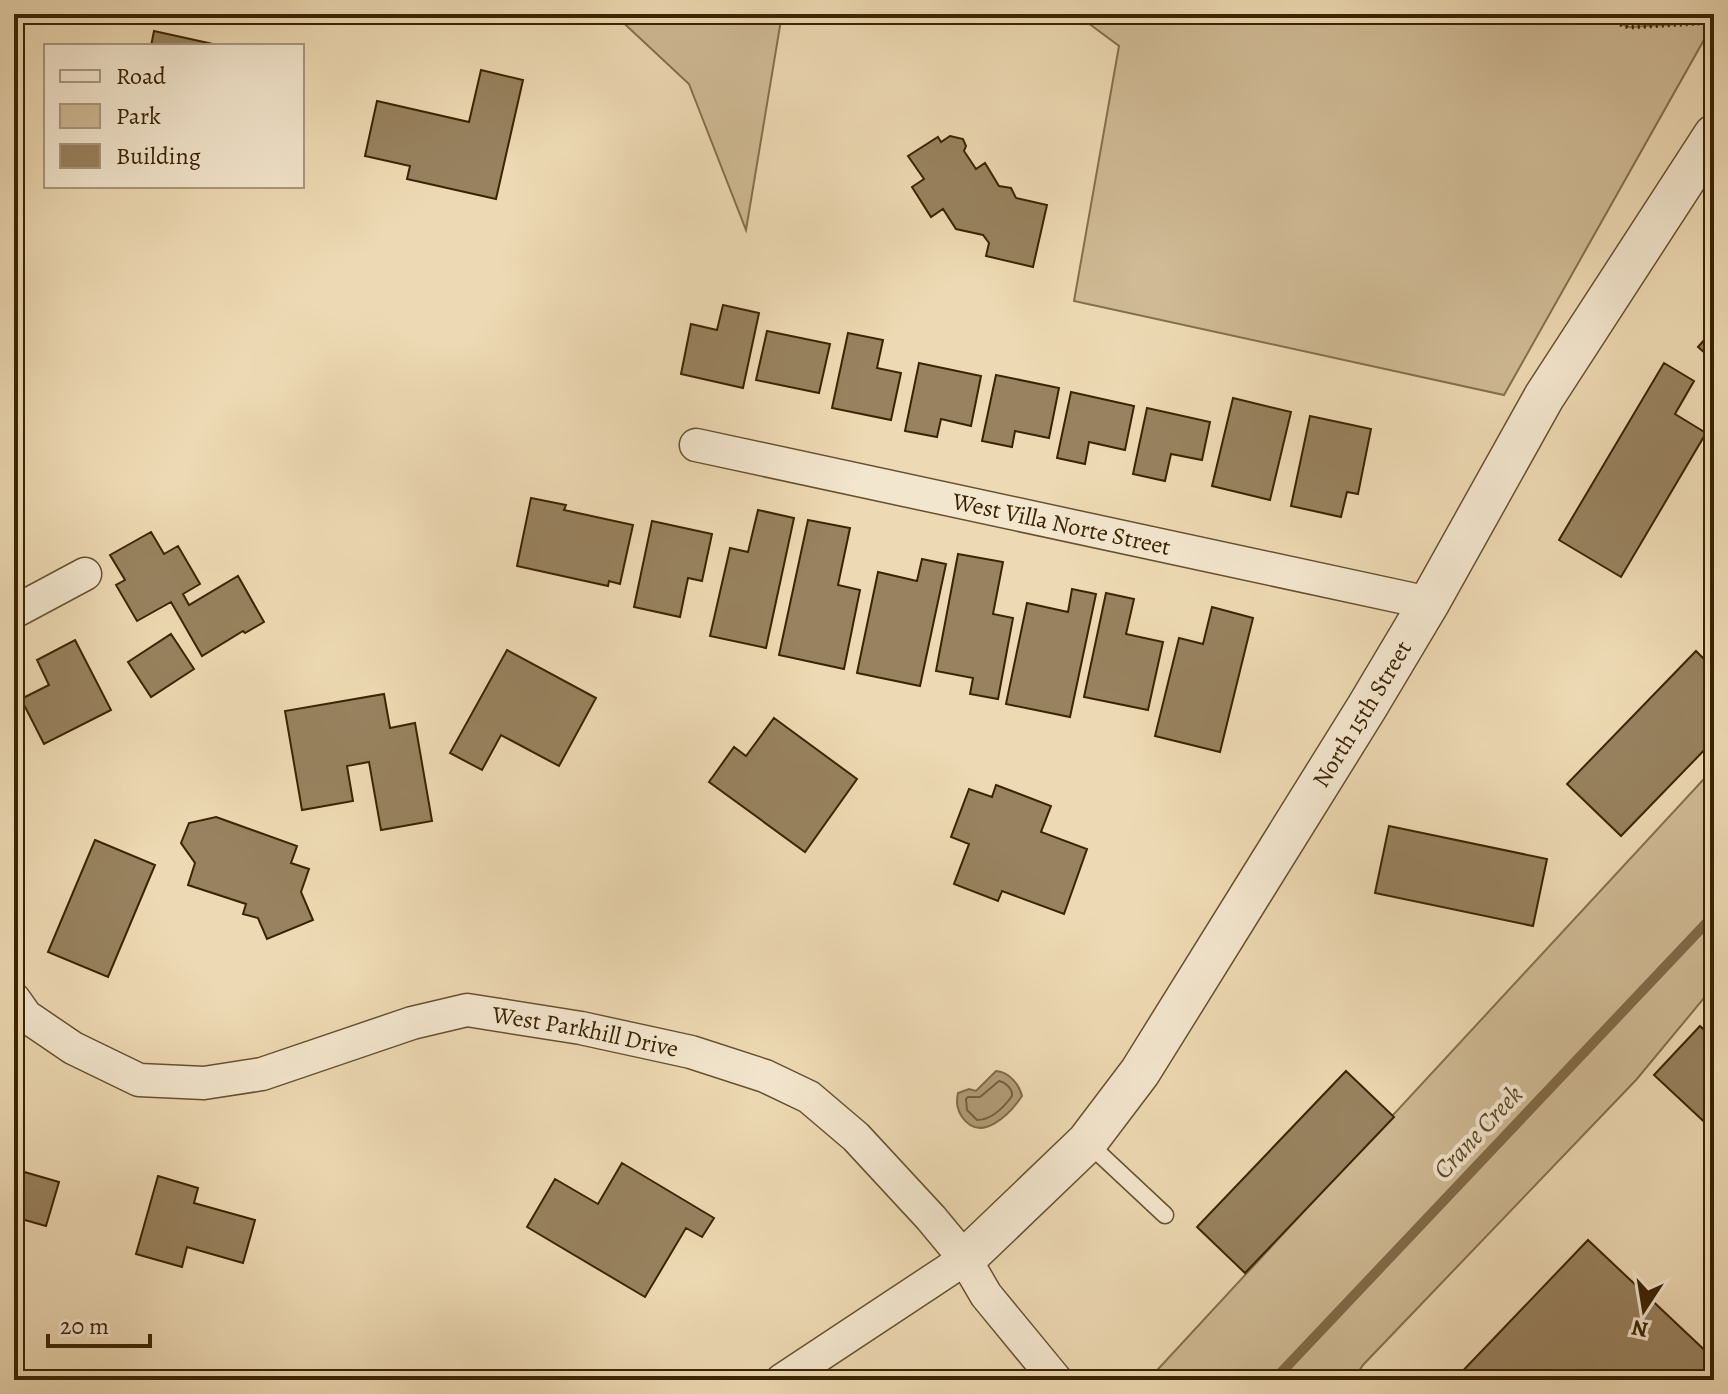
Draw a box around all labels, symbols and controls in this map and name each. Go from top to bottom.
legend [44,44,304,188]
text: Road [116,60,166,92]
text: Park [116,100,161,132]
text: Building [116,140,201,172]
street label: West Villa Norte Street [949,485,1174,563]
street label: North 15th Street [1305,635,1419,794]
street label: West Parkhill Drive [489,998,681,1065]
water label: Crane Creek [1425,1077,1531,1187]
north arrow [1604,1270,1684,1350]
scale bar [48,1298,150,1348]
text: 20 m [60,1310,109,1342]
text: N [1629,1312,1651,1345]

